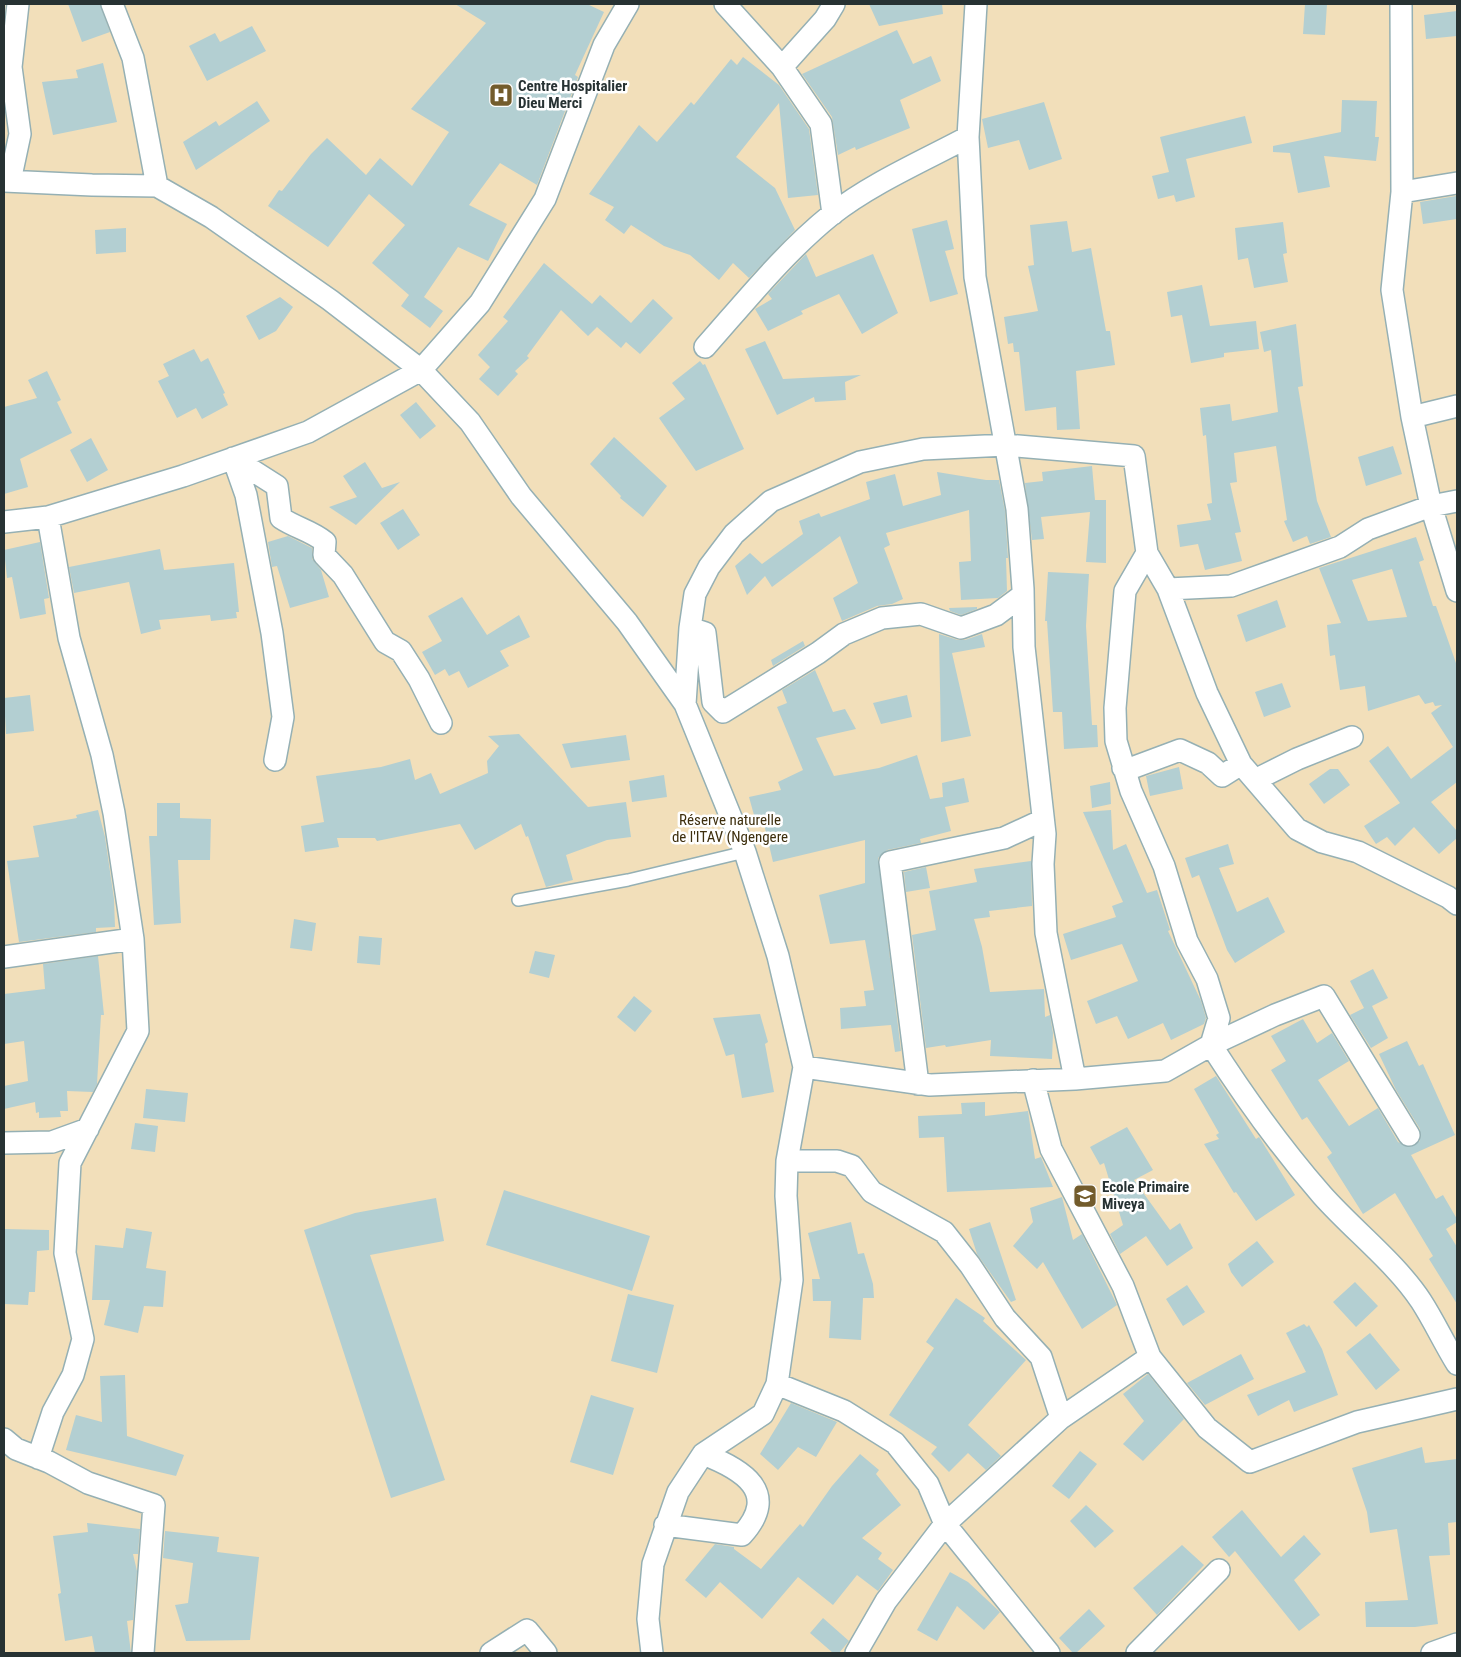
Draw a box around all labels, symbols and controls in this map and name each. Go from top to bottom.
place label: Centre Hospitalier Dieu Merci [518,77,627,112]
hospital icon: Centre Hospitalier Dieu Merci [488,82,514,108]
park label: Réserve naturelle de l'ITAV (Ngengere [672,811,788,846]
place label: Ecole Primaire Miveya [1102,1178,1189,1213]
school or university icon: Ecole Primaire Miveya [1072,1183,1098,1209]

